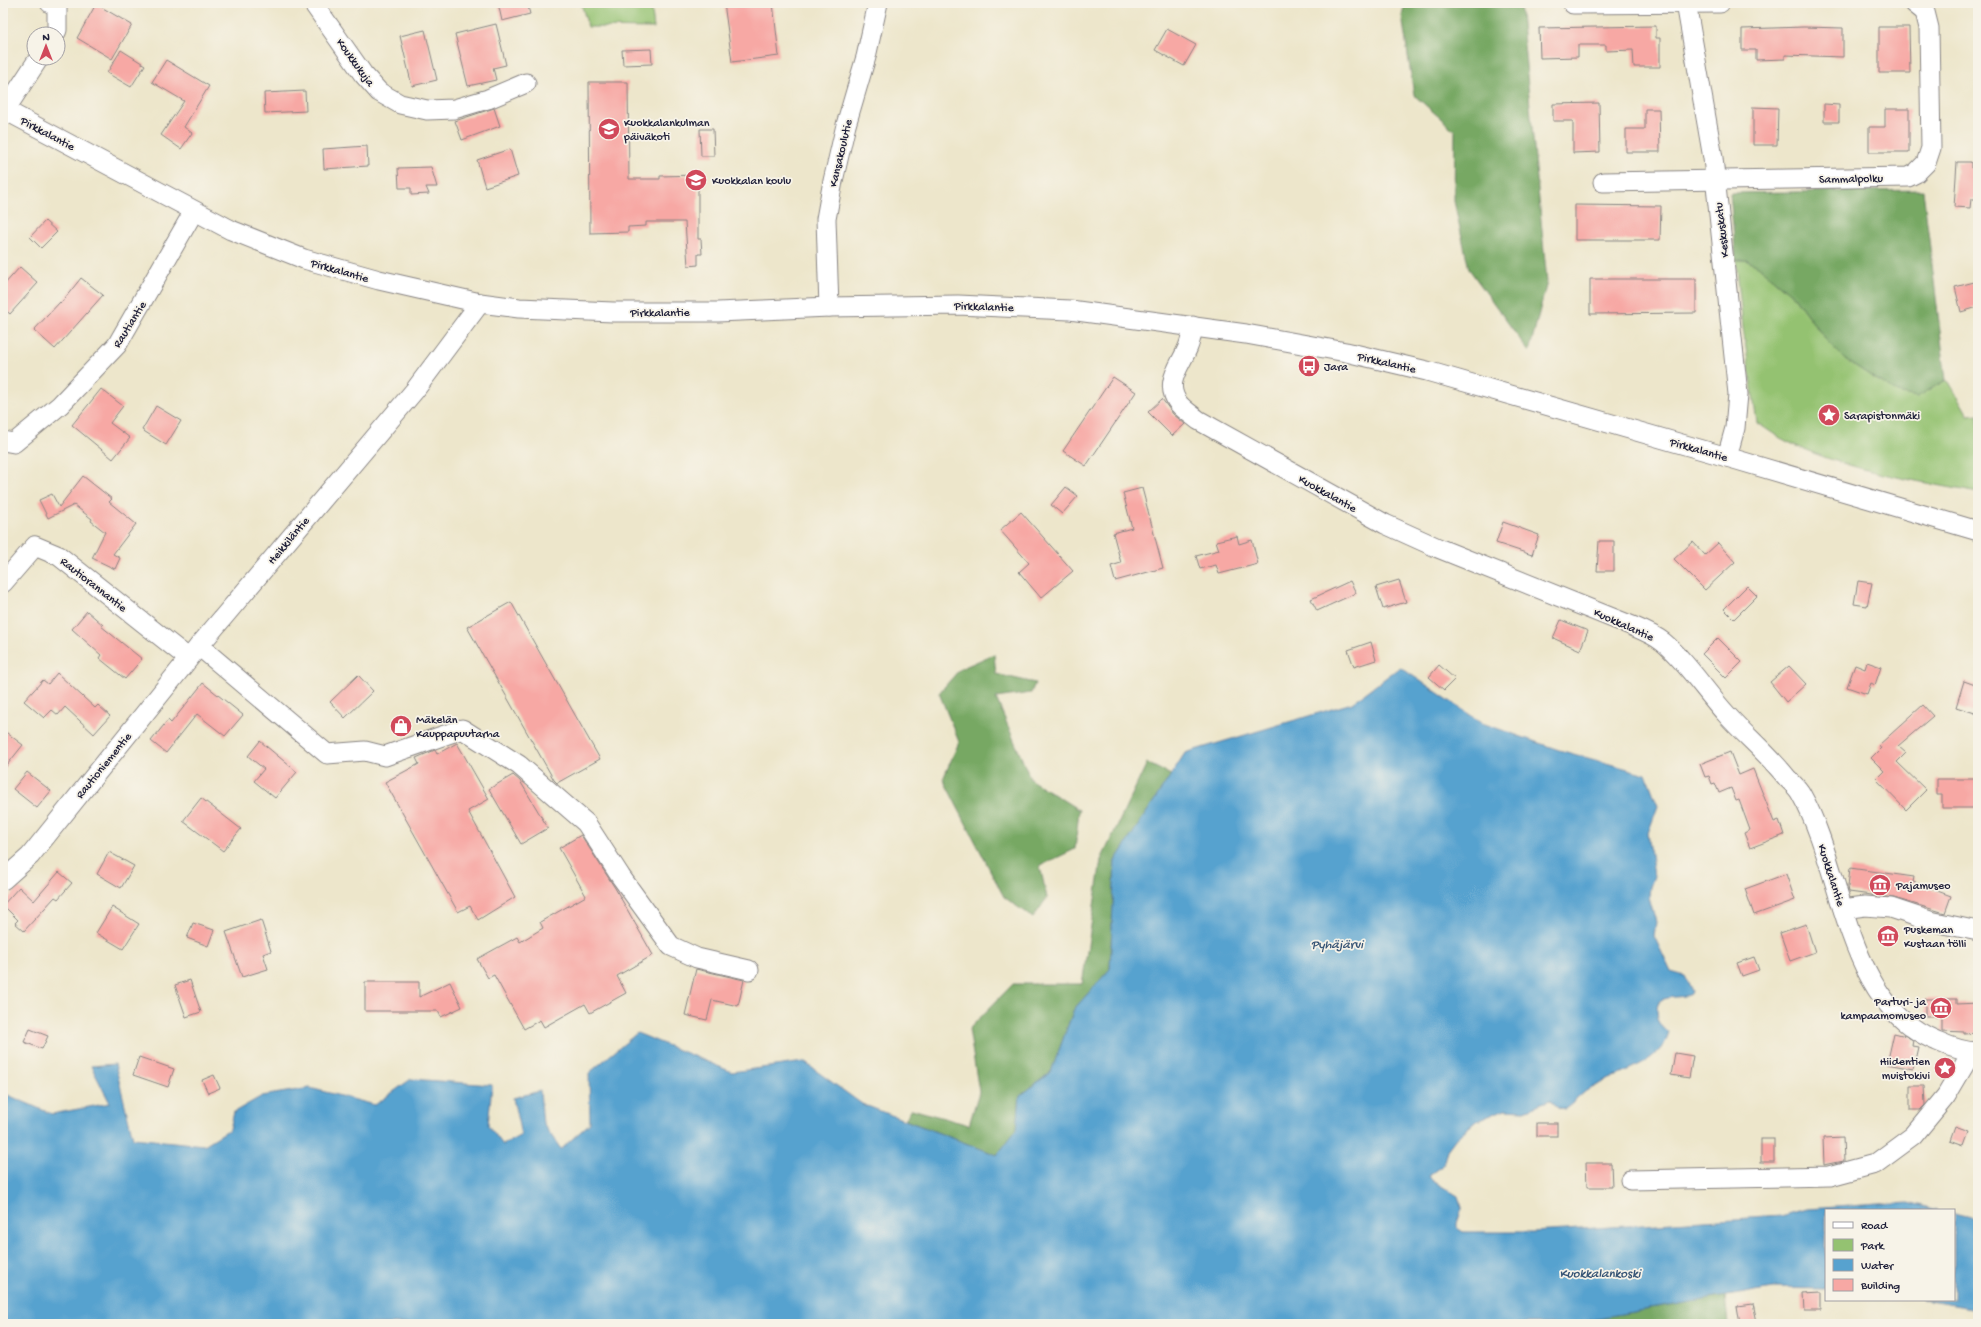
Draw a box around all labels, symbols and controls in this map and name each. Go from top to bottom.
north arrow [26,26,66,66]
text: N [42,32,50,44]
street label: Koukkukuja [332,36,377,90]
street label: Pirkkalantie [17,114,77,155]
school or university icon: Kuokkalankulman päiväkoti [596,116,622,142]
place label: Kuokkalankulman päiväkoti [623,117,710,145]
street label: Kansakoulutie [827,117,857,189]
school or university icon: Kuokkalan koulu [683,167,709,193]
street label: Sammalpolku [1819,172,1884,188]
place label: Kuokkalan koulu [712,175,792,189]
street label: Keskuskatu [1713,201,1733,258]
street label: Pirkkalantie [308,257,371,287]
street label: Rautiantie [111,299,151,351]
street label: Pirkkalantie [953,300,1015,316]
street label: Pirkkalantie [629,307,691,321]
street label: Pirkkalantie [1355,350,1418,378]
bus stop icon: Jara [1296,353,1322,379]
place label: Jara [1324,361,1348,375]
place icon: Sarapistonmäki [1816,402,1842,428]
place label: Sarapistonmäki [1844,410,1920,424]
street label: Pirkkalantie [1667,436,1730,466]
street label: Kuokkalantie [1295,473,1359,517]
street label: Heikkiläntie [266,514,314,568]
street label: Rautiorannantie [57,555,129,616]
street label: Kuokkalantie [1591,606,1656,646]
shop icon: Mäkelän Kauppapuutarha [388,713,414,739]
place label: Mäkelän Kauppapuutarha [416,714,500,742]
street label: Rautioniementie [74,730,136,802]
street label: Kuokkalantie [1813,843,1847,909]
museum icon: Pajamuseo [1867,872,1893,898]
place label: Pajamuseo [1895,880,1950,894]
museum icon: Puskeman Kustaan tölli [1875,923,1901,949]
place label: Puskeman Kustaan tölli [1903,924,1967,952]
water label: Pyhäjärvi [1311,938,1365,953]
museum icon: Parturi- ja kampaamomuseo [1928,995,1954,1021]
place label: Parturi- ja kampaamomuseo [1841,996,1926,1024]
place icon: Hiidentien muistokivi [1932,1055,1958,1081]
place label: Hiidentien muistokivi [1880,1056,1930,1084]
legend [1825,1209,1955,1301]
text: Road [1861,1220,1888,1234]
text: Park [1860,1240,1886,1254]
text: Water [1861,1260,1895,1274]
water label: Kuokkalankoski [1559,1267,1643,1282]
text: Building [1860,1280,1900,1294]

